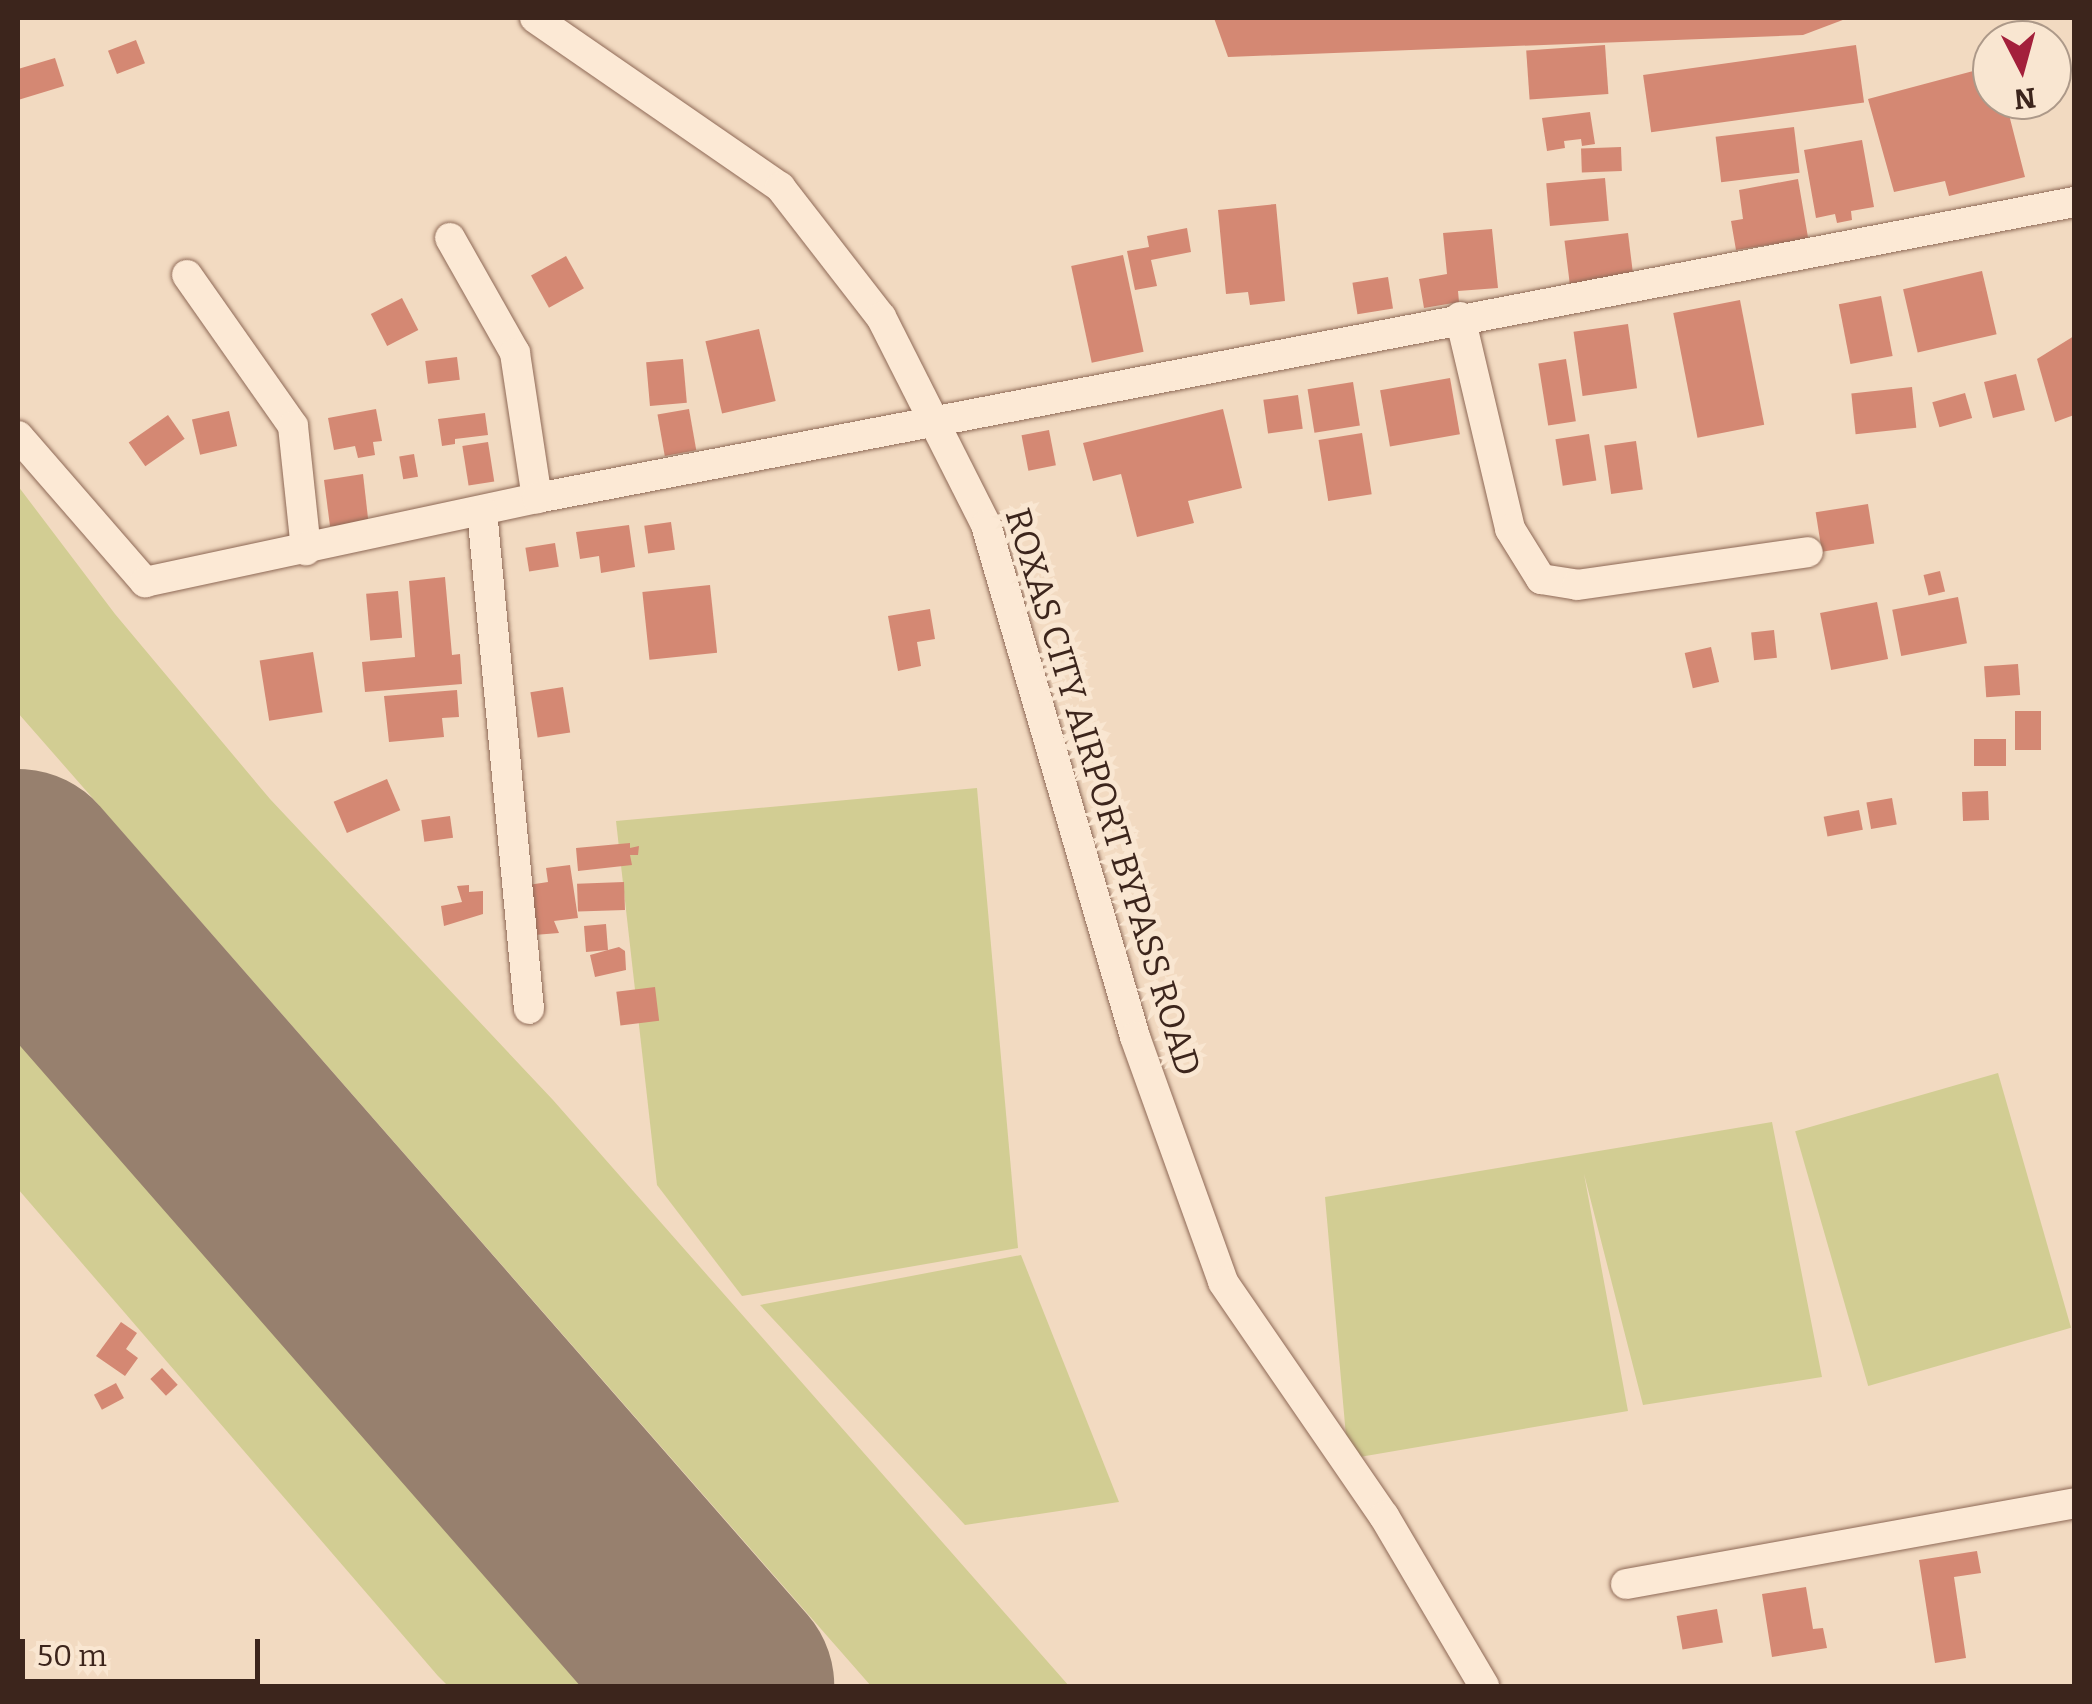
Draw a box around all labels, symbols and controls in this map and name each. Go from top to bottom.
north arrow [1972,20,2072,120]
text: N [2013,81,2037,116]
street label: ROXAS CITY AIRPORT BYPASS ROAD [996,503,1210,1081]
scale bar [25,1619,265,1681]
text: 50 m [37,1638,107,1674]

